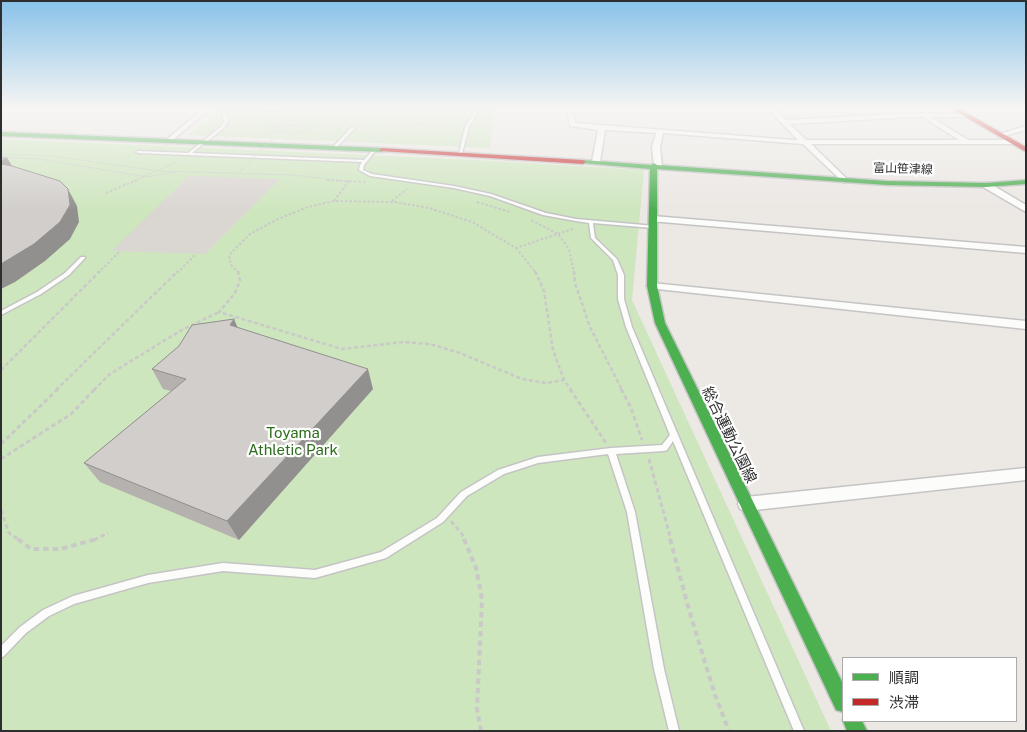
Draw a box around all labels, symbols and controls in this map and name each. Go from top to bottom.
street label: 富山笹津線 [873,161,933,177]
street label: 総合運動公園線 [698,384,760,486]
park label: Toyama Athletic Park [248,424,338,459]
legend [842,657,1017,722]
text: 順調 [889,669,919,686]
text: 渋滞 [889,694,919,711]

